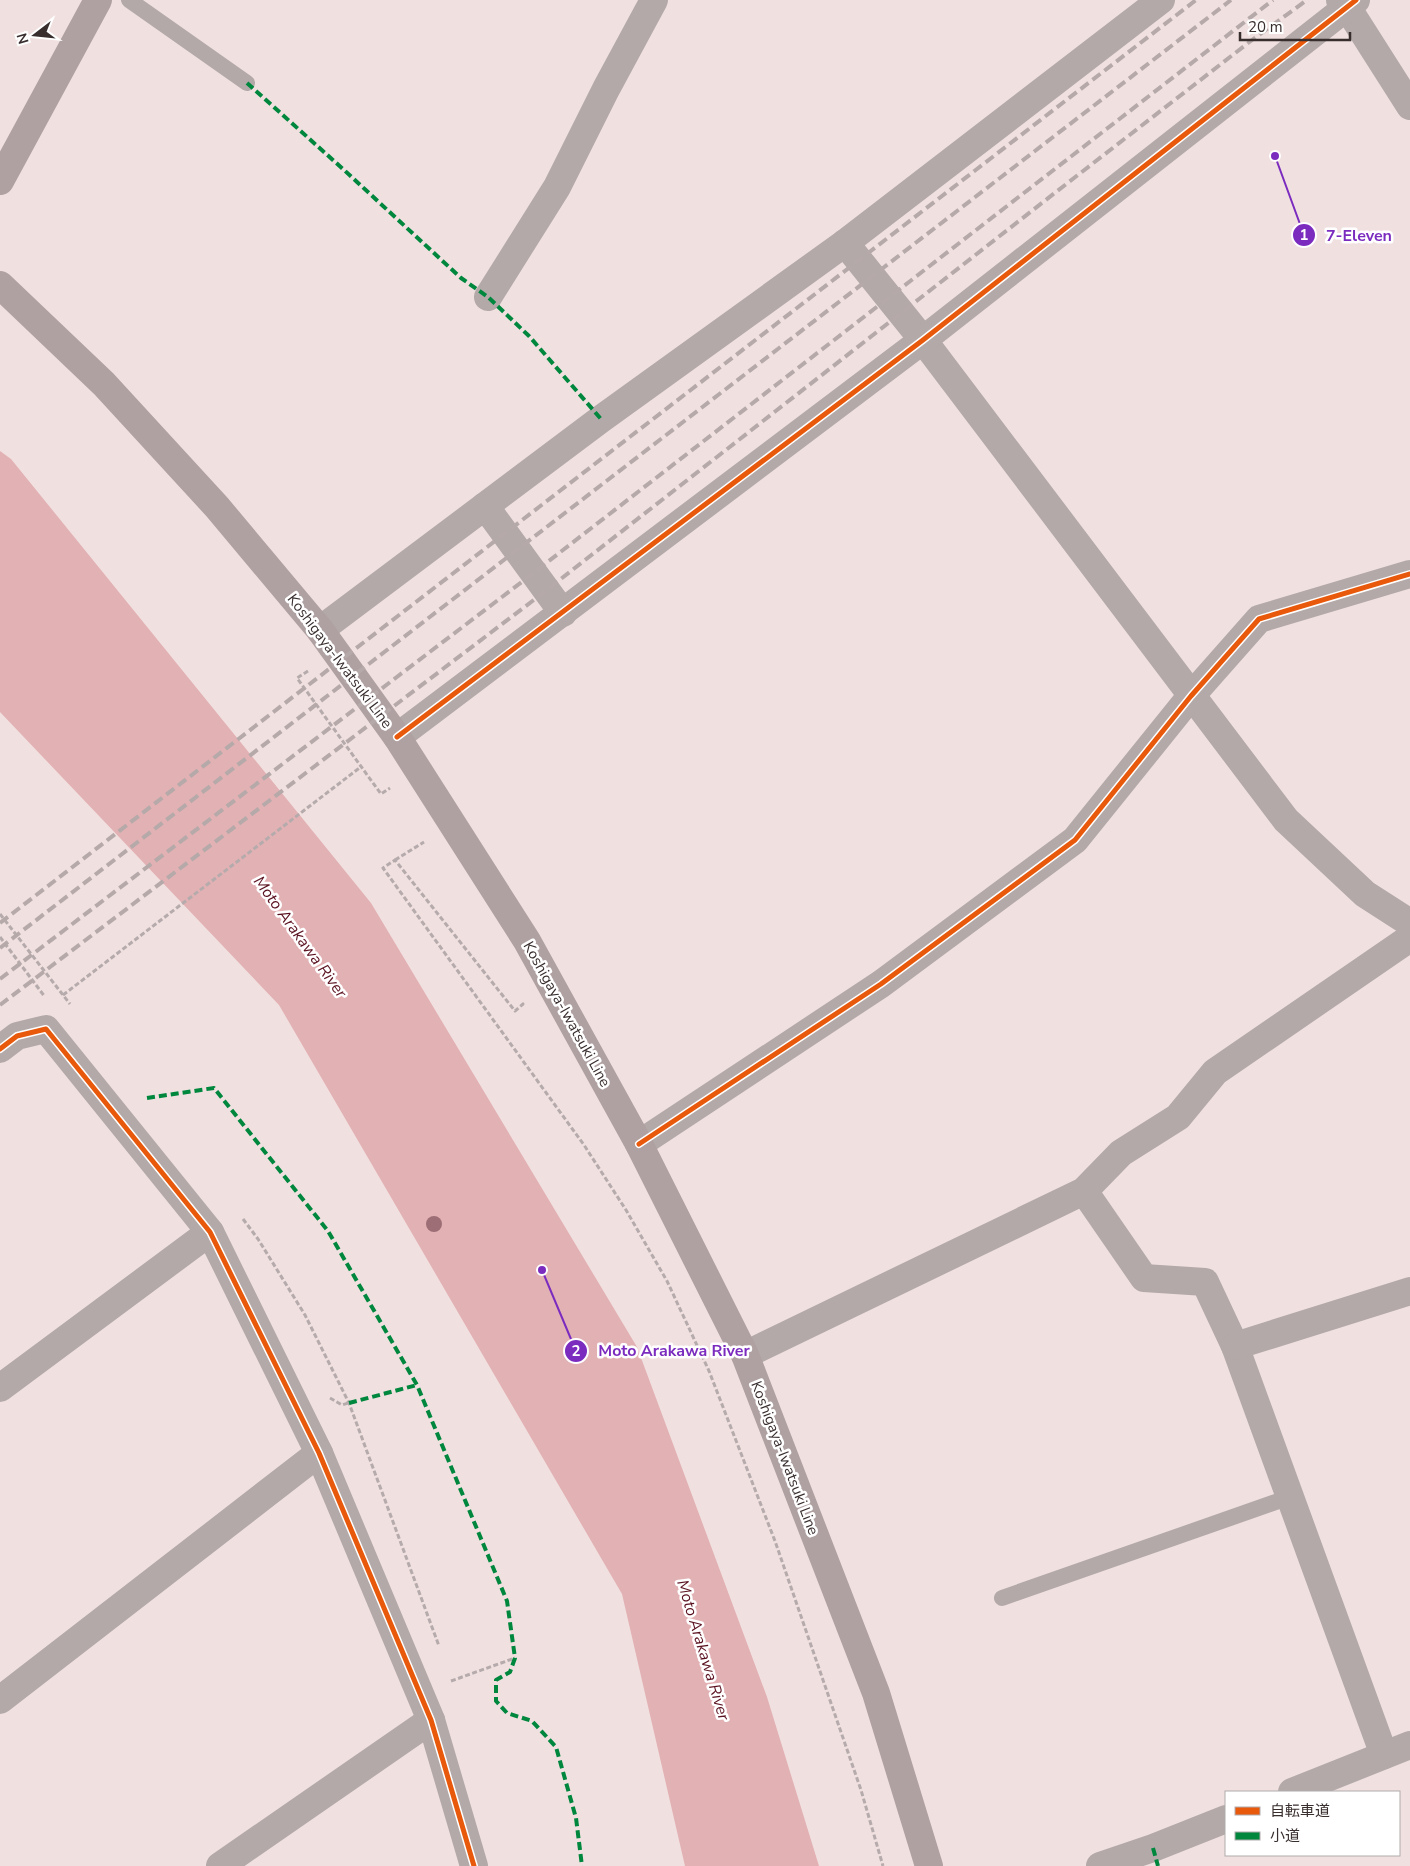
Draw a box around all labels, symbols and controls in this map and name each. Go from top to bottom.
north arrow [10,10,60,60]
scale bar [1240,10,1350,42]
text: 20 m [1248,17,1283,37]
text: N [12,31,34,46]
callout: 7-Eleven [1291,219,1402,250]
text: 1 [1299,225,1309,245]
text: 7-Eleven [1326,225,1392,247]
street label: Koshigaya-Iwatsuki Line [283,590,397,732]
water label: Moto Arakawa River [248,872,352,1003]
street label: Koshigaya-Iwatsuki Line [519,938,615,1090]
callout: Moto Arakawa River [563,1335,760,1366]
text: Moto Arakawa River [598,1340,750,1362]
text: 2 [571,1341,581,1361]
street label: Koshigaya-Iwatsuki Line [746,1378,824,1538]
water label: Moto Arakawa River [671,1577,735,1724]
legend [1225,1791,1400,1856]
text: 自転車道 [1270,1801,1330,1821]
text: 小道 [1270,1826,1300,1846]

